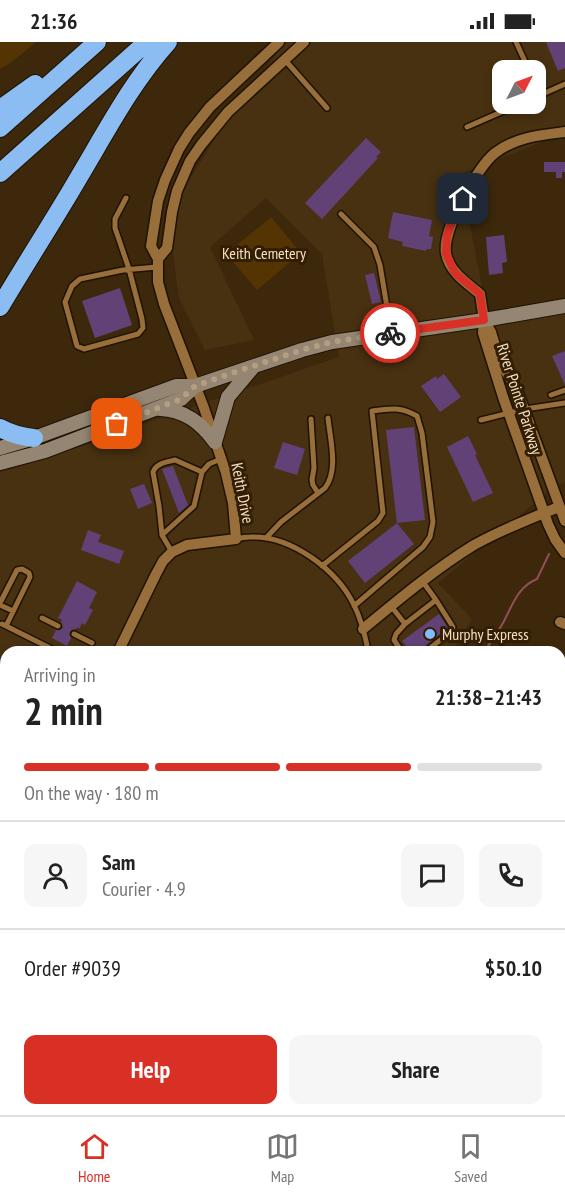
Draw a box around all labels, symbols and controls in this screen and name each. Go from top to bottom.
text: 21:36 [30,7,78,35]
north arrow [492,60,546,114]
map controls [492,60,546,114]
pin [437,173,488,224]
icon: home [446,182,479,215]
park label: Keith Cemetery [222,243,306,263]
courier [360,303,420,363]
icon: bike [374,317,407,350]
street label: River Pointe Parkway [493,341,547,457]
pin [91,398,142,449]
icon: bag [100,407,133,440]
street label: Keith Drive [227,461,259,525]
place label: Murphy Express [442,624,529,644]
marker: Murphy Express [423,627,437,641]
text: Arriving in [24,662,96,688]
text: 21:38–21:43 [435,683,542,711]
text: 2 min [24,685,103,736]
text: On the way · 180 m [24,780,159,806]
button: person [24,844,87,907]
button: chat [401,844,464,907]
button: phone [479,844,542,907]
text: Sam [102,848,135,876]
text: Courier · 4.9 [102,876,186,902]
text: Order #9039 [24,954,121,982]
text: $50.10 [485,954,542,982]
button: Help [24,1035,277,1104]
button: Share [289,1035,542,1104]
tab: Home [78,1130,111,1186]
tab: Map [266,1130,299,1186]
tab: Saved [454,1130,487,1186]

